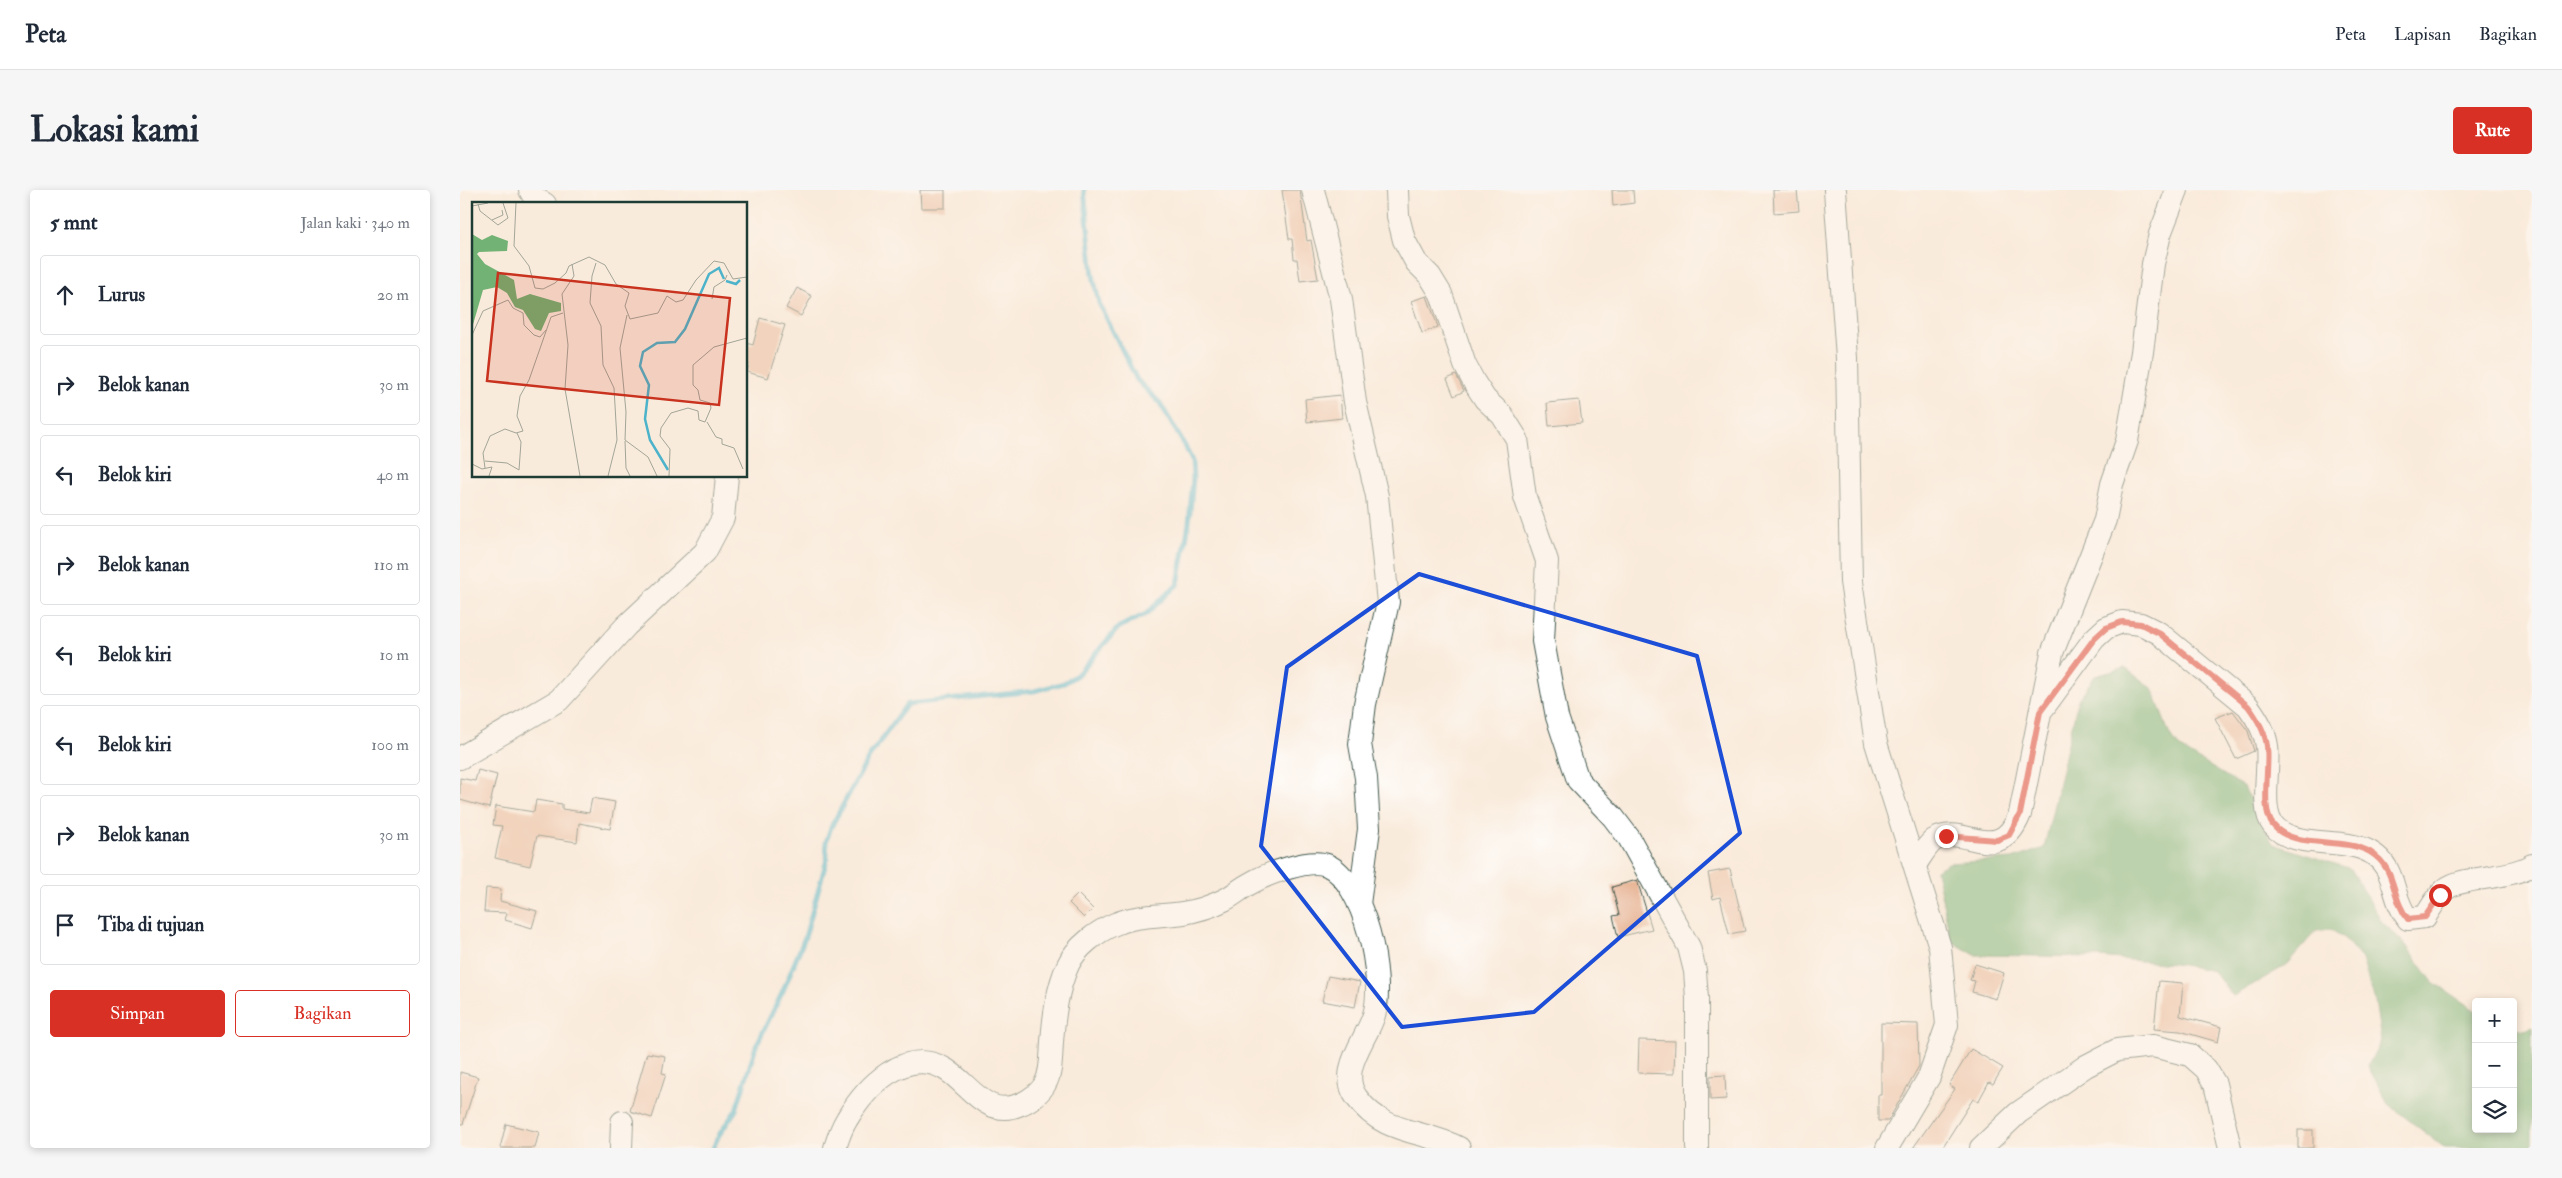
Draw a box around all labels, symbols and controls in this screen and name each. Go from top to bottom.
text: Peta [25,19,66,50]
text: Peta [2335,23,2366,46]
text: Lapisan [2394,23,2451,46]
text: Bagikan [2479,23,2537,46]
button: Rute [2453,107,2532,154]
text: Lokasi kami [30,108,199,152]
inset map [472,202,748,478]
text: 5 mnt [50,209,97,236]
text: Jalan kaki · 340 m [300,213,410,233]
icon: ahead [51,281,79,309]
text: Lurus [98,283,145,307]
text: 20 m [377,285,409,305]
icon: right [51,371,79,399]
text: Belok kanan [98,373,189,397]
text: 30 m [379,375,409,395]
icon: left [51,461,79,489]
text: Belok kiri [98,463,172,487]
text: 40 m [376,465,409,485]
icon: right [51,551,79,579]
text: Belok kanan [98,553,189,577]
text: 110 m [374,555,409,575]
icon: left [51,641,79,669]
text: Belok kiri [98,643,172,667]
text: 10 m [379,645,409,665]
icon: left [51,731,79,759]
text: Belok kiri [98,733,172,757]
text: 100 m [371,735,409,755]
icon: right [51,821,79,849]
text: Belok kanan [98,823,189,847]
text: 30 m [379,825,409,845]
route end [1935,825,1958,848]
route start [2429,884,2452,907]
icon: arrive [51,911,79,939]
text: Tiba di tujuan [98,913,204,937]
button: Simpan [50,990,225,1037]
button: Bagikan [235,990,410,1037]
map controls [2472,998,2517,1133]
button: + [2472,998,2517,1043]
button: − [2472,1043,2517,1088]
button: layers [2472,1088,2517,1133]

